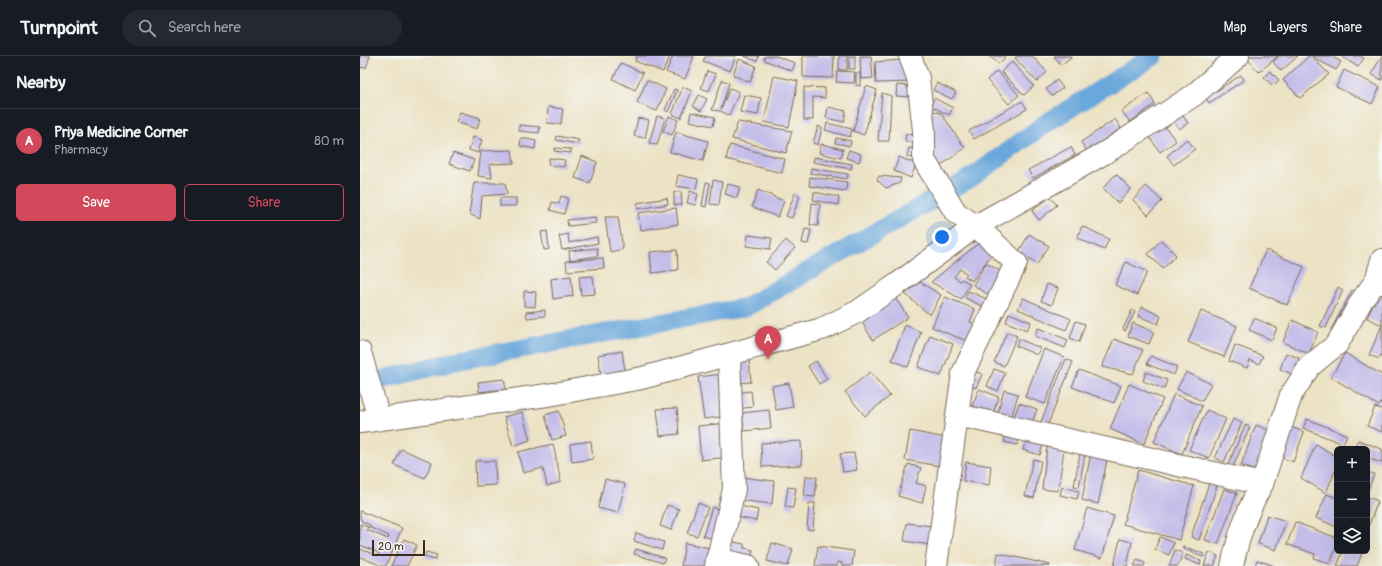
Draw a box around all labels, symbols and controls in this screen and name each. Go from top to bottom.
search box [122,10,402,46]
text: Turnpoint [20,16,98,40]
icon: search [136,17,158,39]
text: Search here [168,18,241,37]
text: Map [1224,19,1247,36]
text: Layers [1269,19,1307,36]
text: Share [1329,19,1362,36]
text: Nearby [16,72,65,93]
text: Priya Medicine Corner [54,123,188,142]
text: A [25,133,33,149]
text: 80 m [314,133,344,149]
text: Pharmacy [54,142,108,158]
button: Save [16,184,176,221]
button: Share [184,184,344,221]
your location [932,227,952,247]
pin: A [755,326,781,359]
map controls [1334,446,1370,554]
button: + [1334,446,1370,482]
button: − [1334,482,1370,518]
button: layers [1334,518,1370,554]
scale bar [372,538,425,557]
text: 20 m [378,540,404,553]

